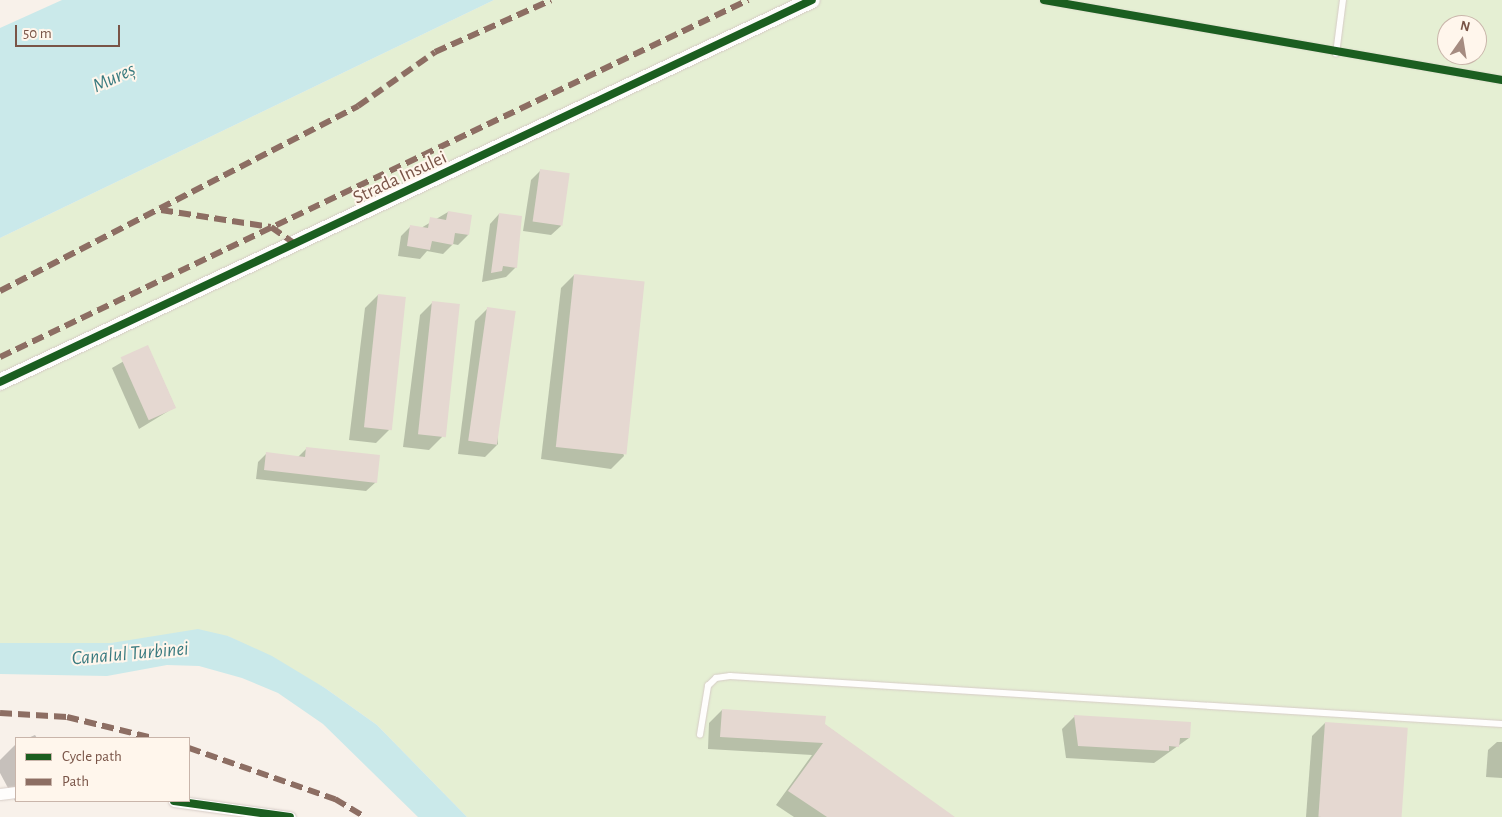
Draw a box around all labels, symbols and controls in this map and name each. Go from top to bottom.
scale bar [18,15,122,47]
north arrow [1437,15,1487,65]
text: N [1459,18,1471,34]
text: 50 m [23,26,52,41]
water label: Mureș [89,58,139,98]
street label: Strada Insulei [349,146,451,210]
water label: Canalul Turbinei [71,637,189,671]
legend [15,737,190,802]
text: Cycle path [62,749,122,764]
text: Path [62,774,89,789]

